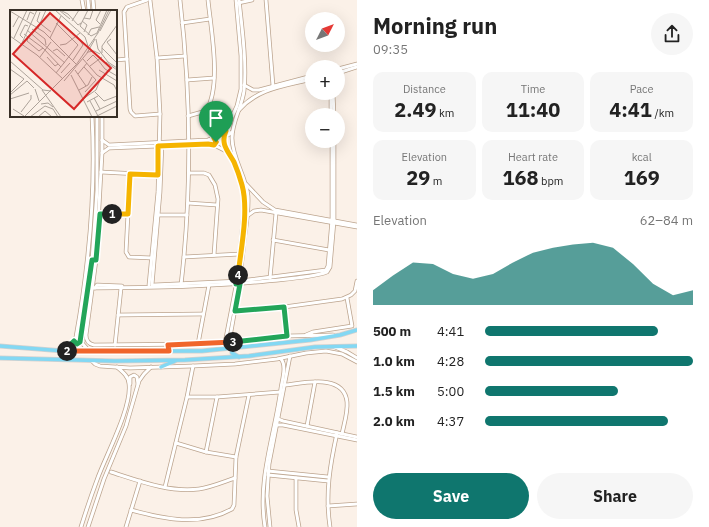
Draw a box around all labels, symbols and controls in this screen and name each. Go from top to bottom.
inset map [10,10,117,117]
text: Morning run [373,11,497,40]
north arrow [305,12,345,52]
map controls [305,12,345,148]
button: share [651,13,693,55]
text: 09:35 [373,41,408,58]
button: + [305,60,345,100]
text: Distance [403,82,446,96]
text: Time [521,82,545,96]
text: Pace [630,82,654,96]
text: 2.49 [394,96,436,123]
text: 11:40 [506,96,560,123]
text: 4:41 [609,96,652,123]
pin [199,101,233,142]
text: km [436,106,454,120]
text: /km [652,106,674,120]
icon: arrive [205,107,227,129]
button: − [305,108,345,148]
text: Elevation [402,150,447,164]
text: Heart rate [508,150,558,164]
text: kcal [632,150,652,164]
text: 29 [406,164,430,191]
text: 168 [503,164,539,191]
text: 169 [624,164,660,191]
text: m [430,174,442,188]
text: bpm [539,174,563,188]
pin: 1 [102,204,122,224]
text: 1 [109,207,115,221]
text: Elevation [373,212,427,229]
text: 62–84 m [640,212,693,229]
pin: 4 [228,265,248,285]
text: 4 [235,268,241,282]
text: 500 m [373,323,411,340]
text: 4:41 [437,323,464,340]
pin: 3 [223,332,243,352]
text: 3 [230,335,236,349]
pin: 2 [57,341,77,361]
text: 2 [64,344,70,358]
text: 1.0 km [373,353,415,370]
text: 4:28 [437,353,464,370]
text: 1.5 km [373,383,415,400]
text: 5:00 [437,383,464,400]
text: 2.0 km [373,413,415,430]
text: 4:37 [437,413,464,430]
button: Save [373,473,529,519]
button: Share [537,473,693,519]

